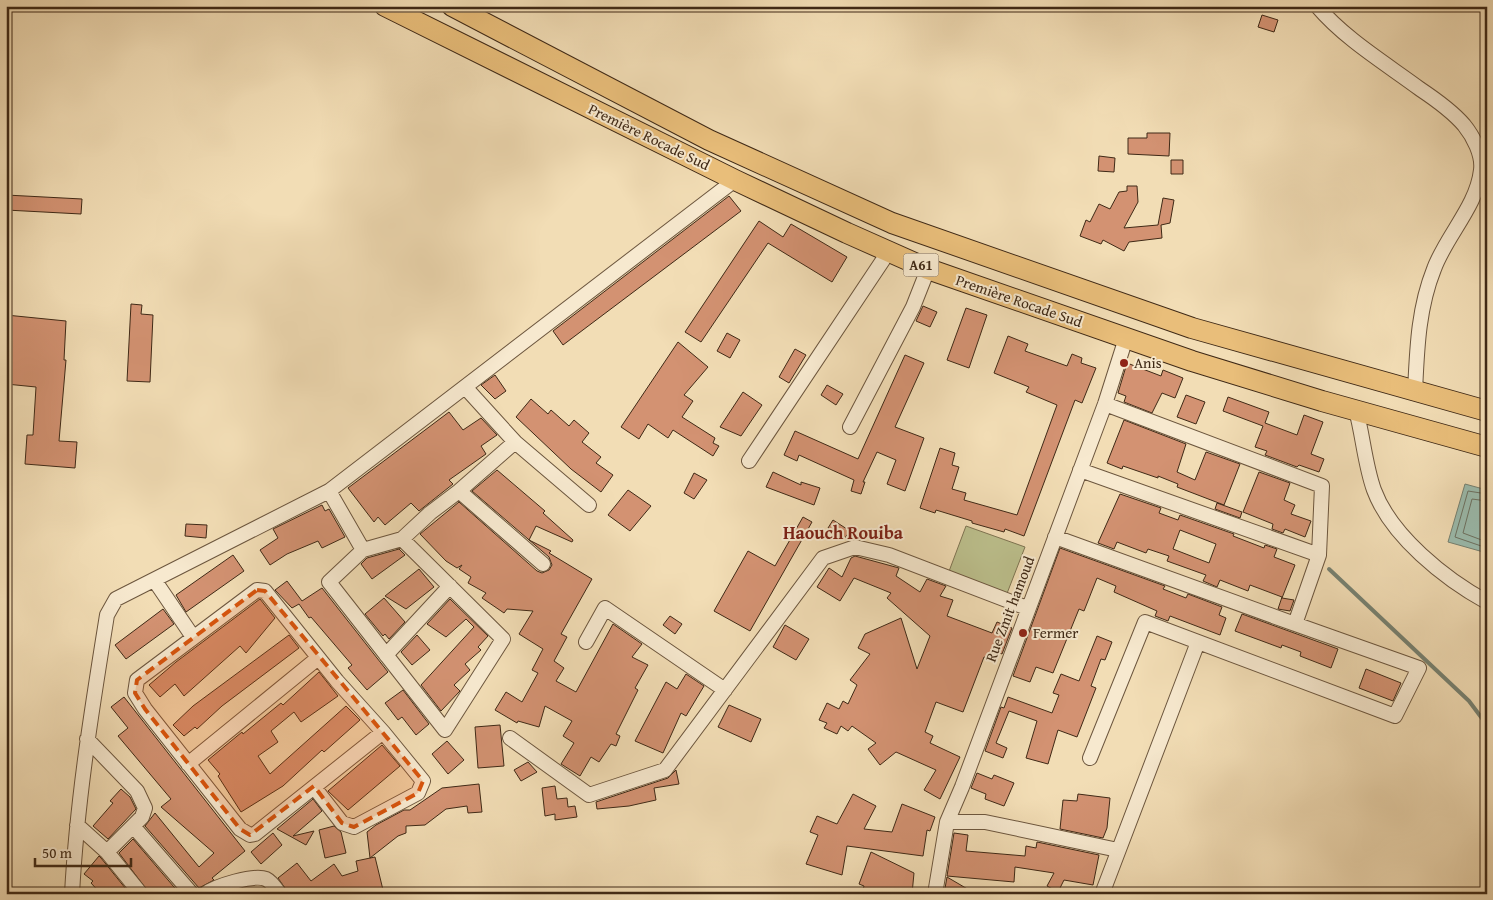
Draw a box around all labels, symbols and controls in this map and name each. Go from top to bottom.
street label: Première Rocade Sud [585,98,713,175]
road number: A61 [904,254,938,276]
street label: Première Rocade Sud [953,269,1085,332]
place label: Anis [1134,352,1162,373]
marker: Anis [1118,357,1130,369]
district label: Haouch Rouiba [783,519,904,546]
street label: Rue Zmit hamoud [980,553,1039,665]
place label: Fermer [1033,622,1078,643]
marker: Fermer [1017,627,1029,639]
scale bar [35,835,131,867]
text: 50 m [42,842,73,863]

